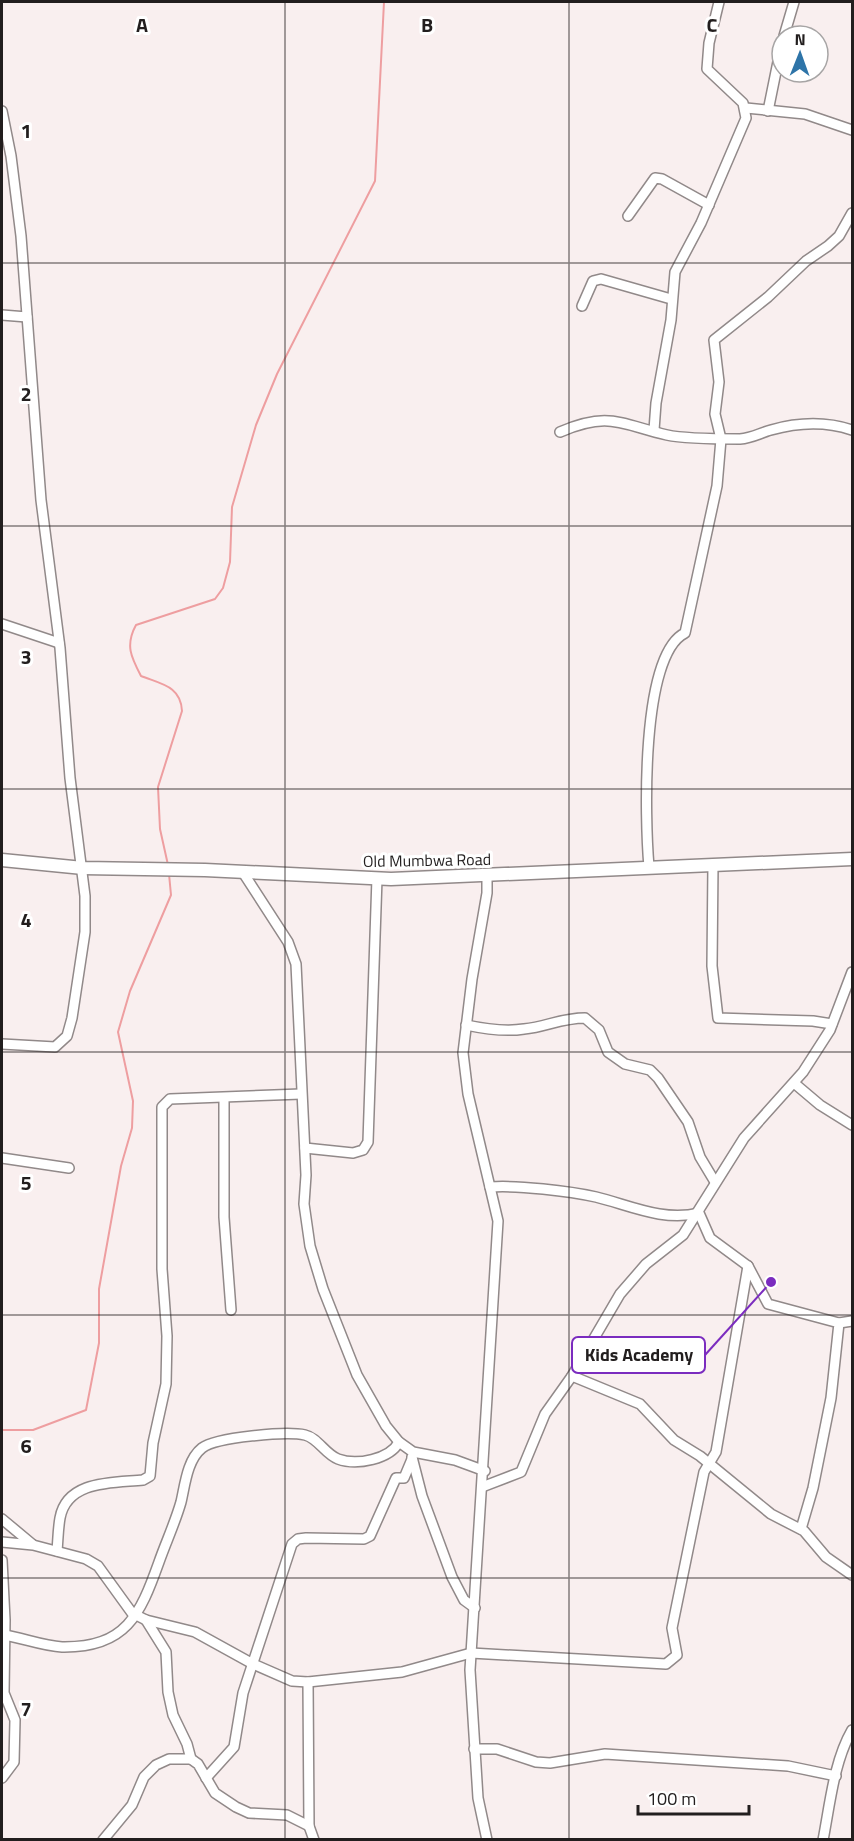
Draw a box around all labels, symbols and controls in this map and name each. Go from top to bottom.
text: A [136,9,148,40]
text: B [421,9,433,40]
text: C [707,9,718,40]
north arrow [770,24,830,84]
text: N [795,27,806,51]
text: 1 [20,115,32,146]
text: 2 [20,378,32,409]
text: 3 [20,641,32,672]
street label: Old Mumbwa Road [363,847,491,873]
text: 4 [20,904,32,935]
text: 5 [20,1167,32,1198]
callout: Kids Academy [572,1337,705,1373]
text: Kids Academy [585,1341,693,1368]
text: 6 [20,1430,32,1461]
text: 7 [20,1693,32,1724]
scale bar [638,1778,749,1816]
text: 100 m [647,1785,696,1812]

